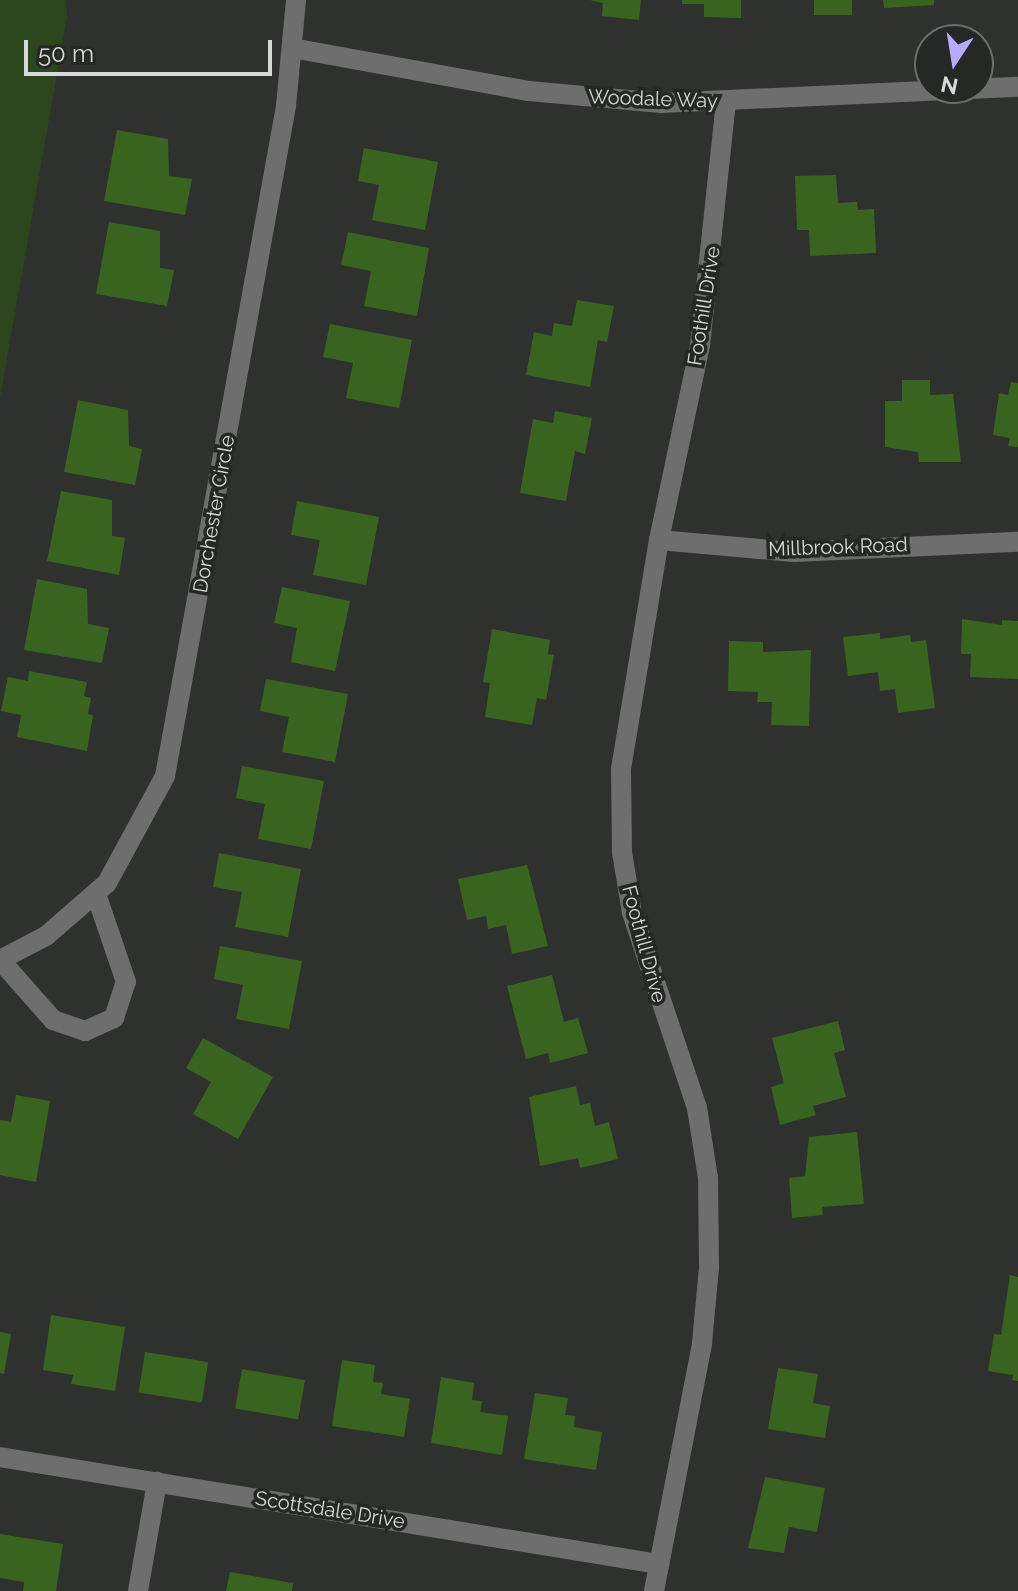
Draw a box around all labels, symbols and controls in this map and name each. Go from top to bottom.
scale bar [28,24,276,74]
north arrow [914,24,994,104]
text: 50 m [38,39,94,68]
text: N [939,71,960,100]
street label: Woodale Way [587,85,719,113]
street label: Foothill Drive [683,244,725,368]
street label: Dorchester Circle [188,433,240,595]
street label: Millbrook Road [768,533,908,561]
street label: Foothill Drive [617,882,671,1006]
street label: Scottsdale Drive [253,1486,407,1534]

